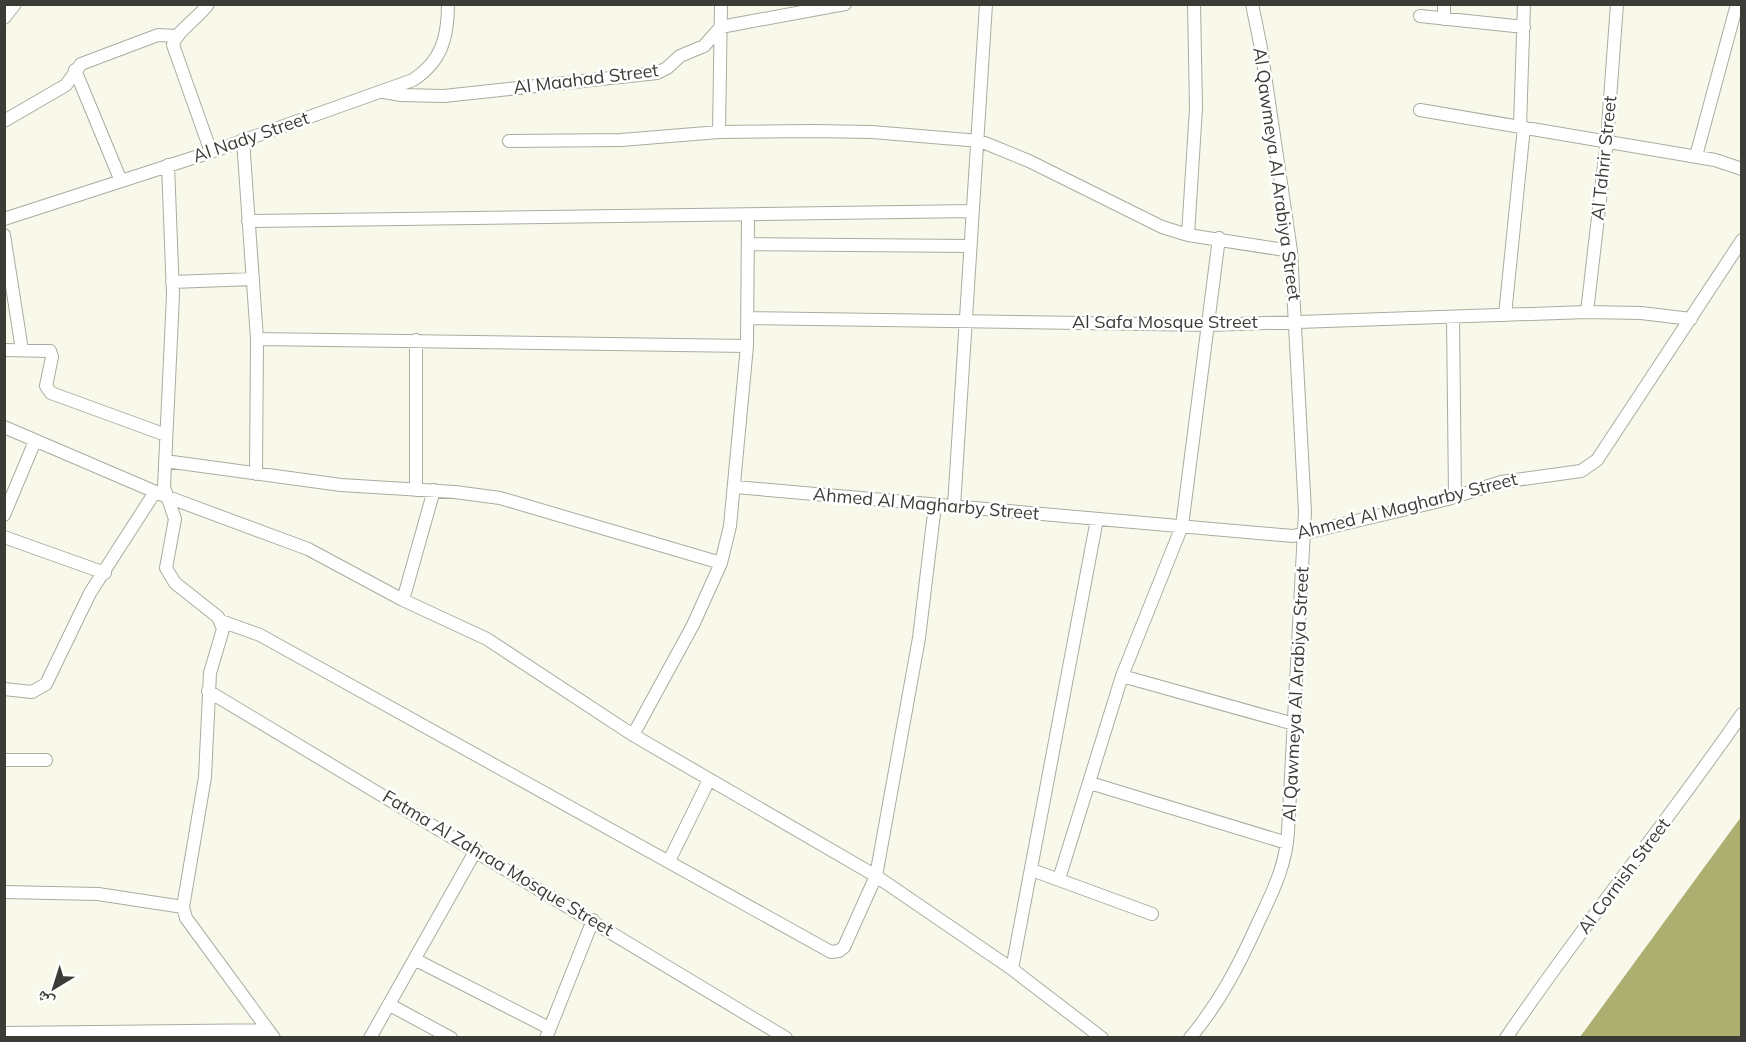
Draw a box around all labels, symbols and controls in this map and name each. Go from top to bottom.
street label: Al Qawmeya Al Arabiya Street [1248,46,1307,302]
street label: Al Maahad Street [512,58,660,99]
street label: Al Tahrir Street [1586,95,1621,221]
street label: Al Nady Street [190,106,312,167]
street label: Al Safa Mosque Street [1072,310,1258,333]
street label: Ahmed Al Magharby Street [1294,467,1520,544]
street label: Ahmed Al Magharby Street [812,482,1040,525]
street label: Al Qawmeya Al Arabiya Street [1277,566,1314,822]
street label: Fatma Al Zahraa Mosque Street [379,784,618,941]
street label: Al Cornish Street [1572,813,1675,938]
north arrow [24,958,84,1018]
text: ش [32,987,58,1013]

